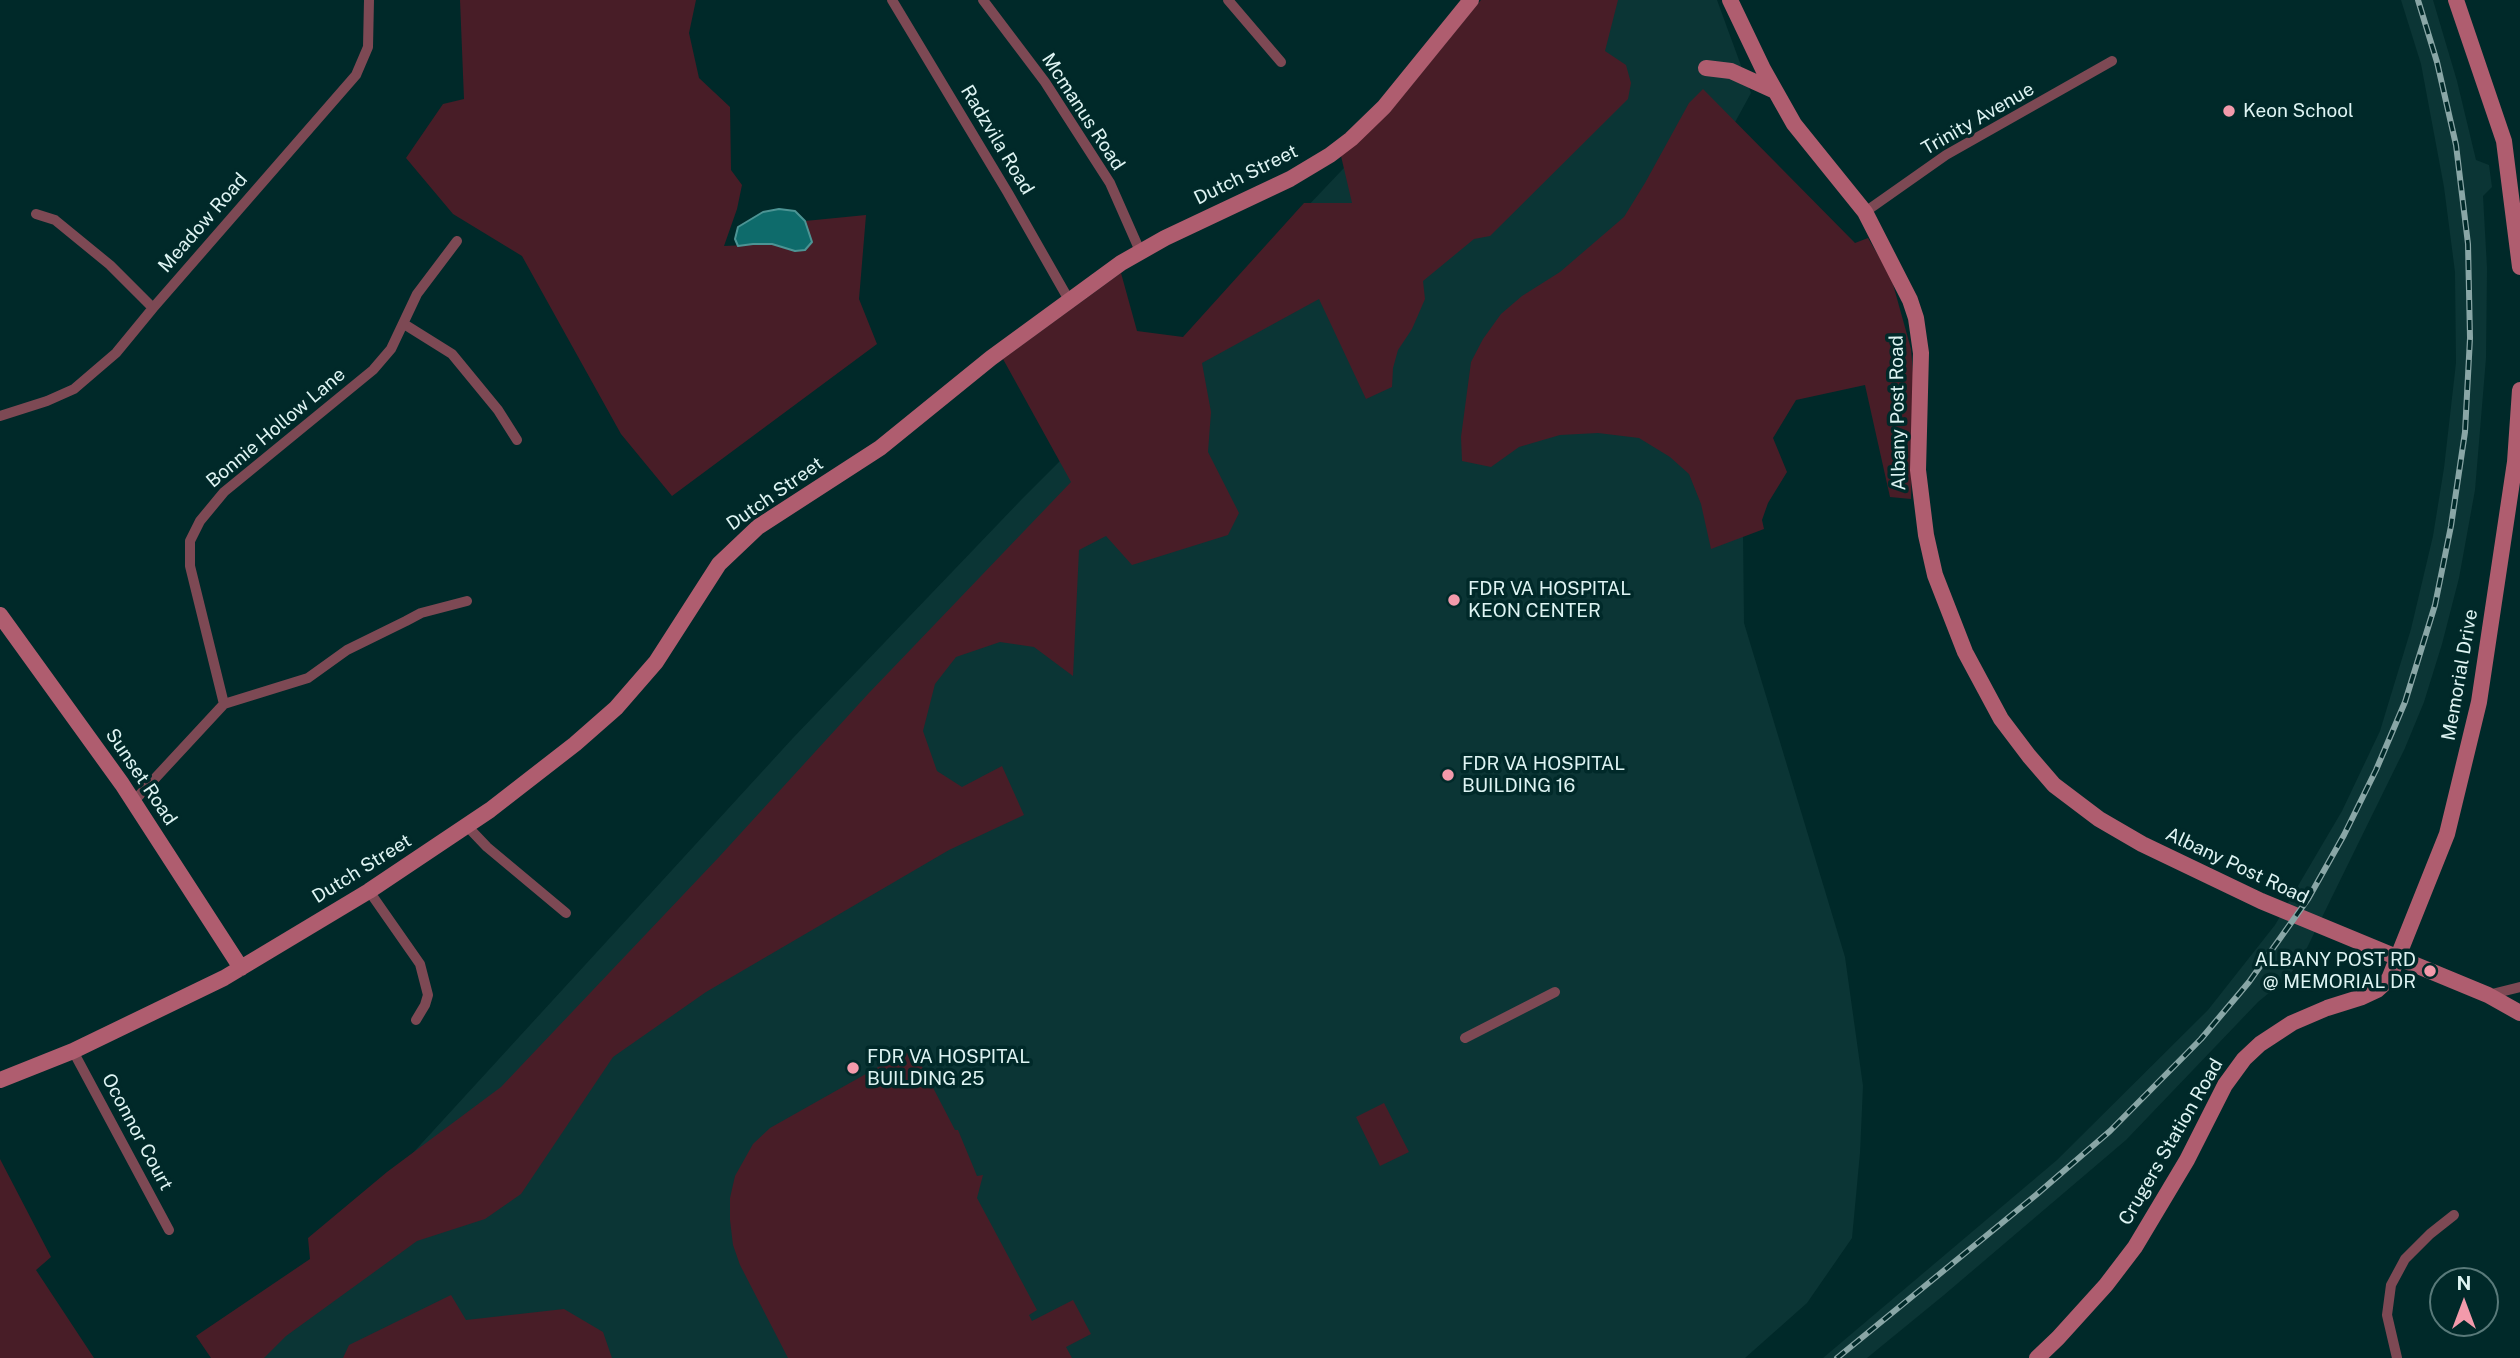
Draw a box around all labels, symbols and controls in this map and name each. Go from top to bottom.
street label: Mcmanus Road [1037,49,1129,175]
street label: Trinity Avenue [1918,78,2038,160]
street label: Radzvila Road [955,81,1039,199]
place label: Keon School [2243,100,2354,122]
marker: Keon School [2221,103,2237,119]
street label: Dutch Street [1190,140,1302,210]
street label: Meadow Road [154,169,252,277]
street label: Albany Post Road [1885,335,1911,491]
street label: Bonnie Hollow Lane [202,363,350,493]
street label: Dutch Street [722,452,828,536]
place label: FDR VA HOSPITAL KEON CENTER [1468,578,1631,622]
marker: FDR VA HOSPITAL KEON CENTER [1446,592,1462,608]
street label: Memorial Drive [2437,607,2483,743]
street label: Sunset Road [100,724,182,830]
place label: FDR VA HOSPITAL BUILDING 16 [1462,753,1625,797]
marker: FDR VA HOSPITAL BUILDING 16 [1440,767,1456,783]
street label: Albany Post Road [2162,823,2312,909]
street label: Dutch Street [308,829,416,909]
place label: ALBANY POST RD @ MEMORIAL DR [2255,949,2416,993]
marker: ALBANY POST RD @ MEMORIAL DR [2422,963,2438,979]
place label: FDR VA HOSPITAL BUILDING 25 [867,1046,1030,1090]
street label: Crugers Station Road [2114,1055,2228,1229]
marker: FDR VA HOSPITAL BUILDING 25 [845,1060,861,1076]
street label: Oconnor Court [97,1070,177,1194]
north arrow [2429,1267,2499,1337]
text: N [2457,1272,2471,1294]

